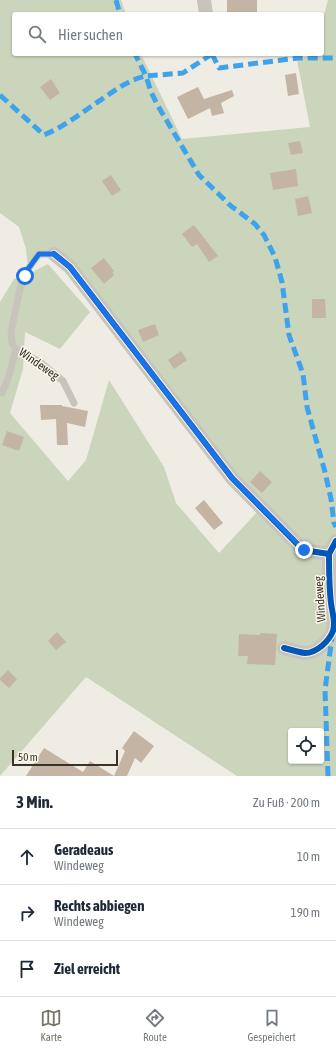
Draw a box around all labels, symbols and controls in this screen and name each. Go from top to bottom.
search box [12,12,324,56]
icon: search [26,23,48,45]
text: Hier suchen [58,26,123,43]
route start [16,267,34,285]
street label: Windeweg [16,345,63,383]
route end [295,541,313,559]
street label: Windeweg [311,575,329,622]
map controls [288,728,324,764]
button: locate [288,728,324,764]
scale bar [12,748,118,767]
text: 50 m [18,751,38,763]
text: 3 Min. [16,792,53,812]
text: Zu Fuß · 200 m [253,795,320,810]
text: Geradeaus [54,841,113,858]
icon: ahead [16,846,38,868]
text: 10 m [297,849,320,864]
text: Windeweg [54,858,104,873]
text: Rechts abbiegen [54,897,144,914]
icon: right [16,902,38,924]
text: 190 m [291,905,320,920]
text: Windeweg [54,914,104,929]
icon: arrive [16,958,38,980]
text: Ziel erreicht [54,960,120,977]
tab: Karte [40,1007,62,1043]
tab: Route [143,1007,167,1043]
tab: Gespeichert [248,1007,296,1043]

